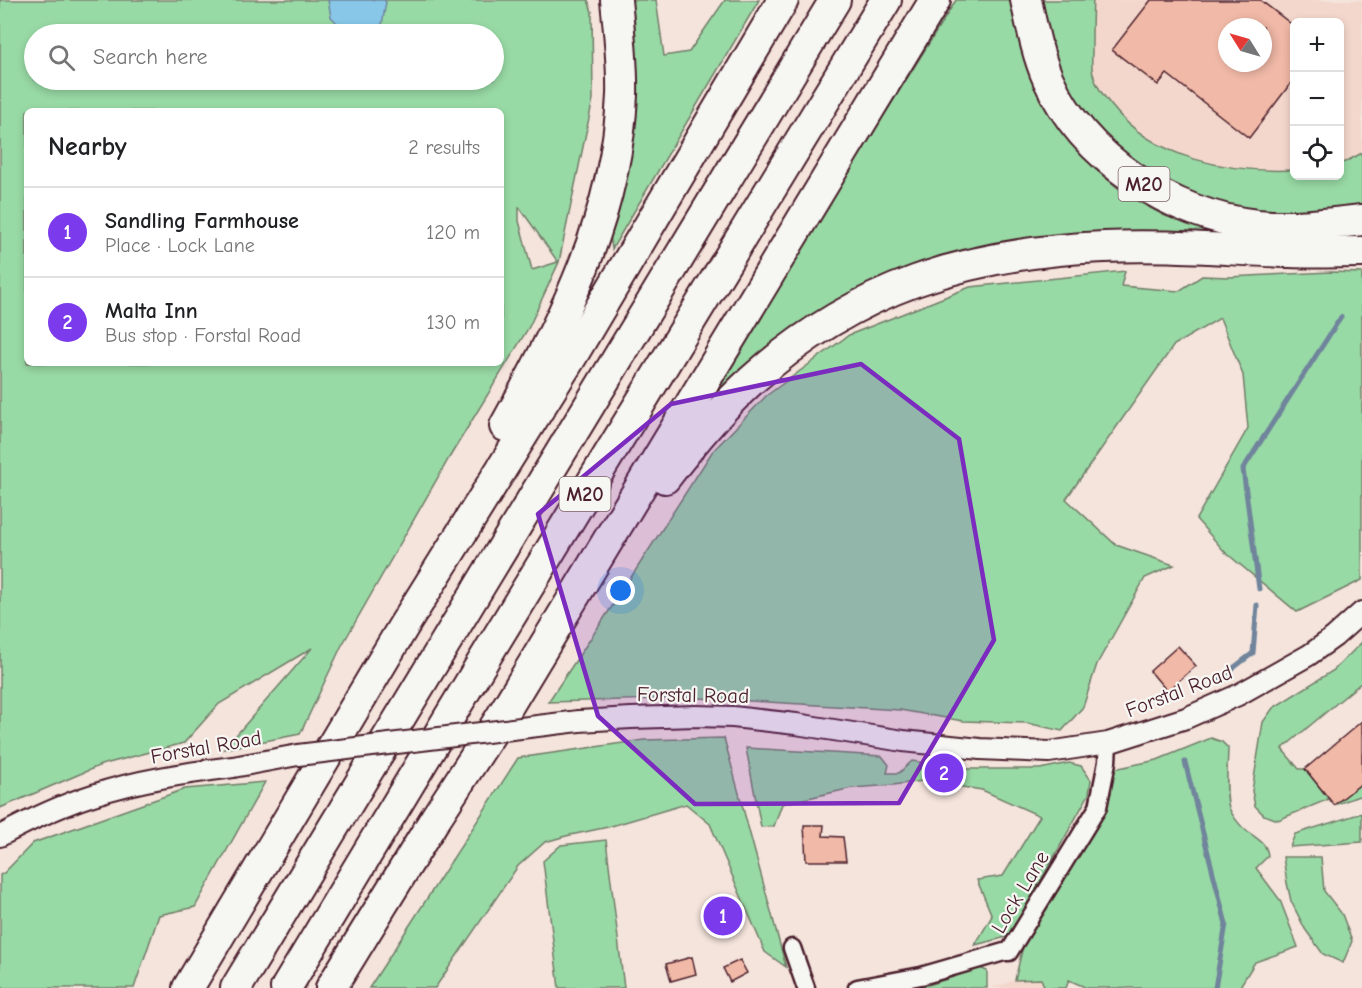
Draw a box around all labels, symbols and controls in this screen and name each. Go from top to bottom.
north arrow [1218,18,1272,72]
map controls [1290,18,1344,180]
button: + [1290,18,1344,72]
search box [24,24,504,90]
icon: search [45,41,78,74]
text: Search here [93,44,208,70]
button: − [1290,72,1344,126]
button: locate [1290,126,1344,180]
text: Nearby [48,132,127,162]
text: 2 results [408,136,480,159]
road number: M20 [1118,167,1170,201]
text: Sandling Farmhouse [105,208,299,234]
text: 1 [64,221,71,244]
text: 120 m [426,221,480,244]
text: Place · Lock Lane [105,234,255,257]
text: Malta Inn [105,298,198,324]
text: 2 [63,311,72,334]
text: 130 m [427,311,480,334]
text: Bus stop · Forstal Road [105,324,301,347]
road number: M20 [560,477,610,511]
your location [606,576,635,605]
street label: Forstal Road [1122,660,1236,722]
street label: Forstal Road [637,682,749,708]
street label: Forstal Road [149,725,263,769]
pin: 2 [924,750,964,796]
street label: Lock Lane [986,847,1054,937]
pin: 1 [704,894,742,938]

